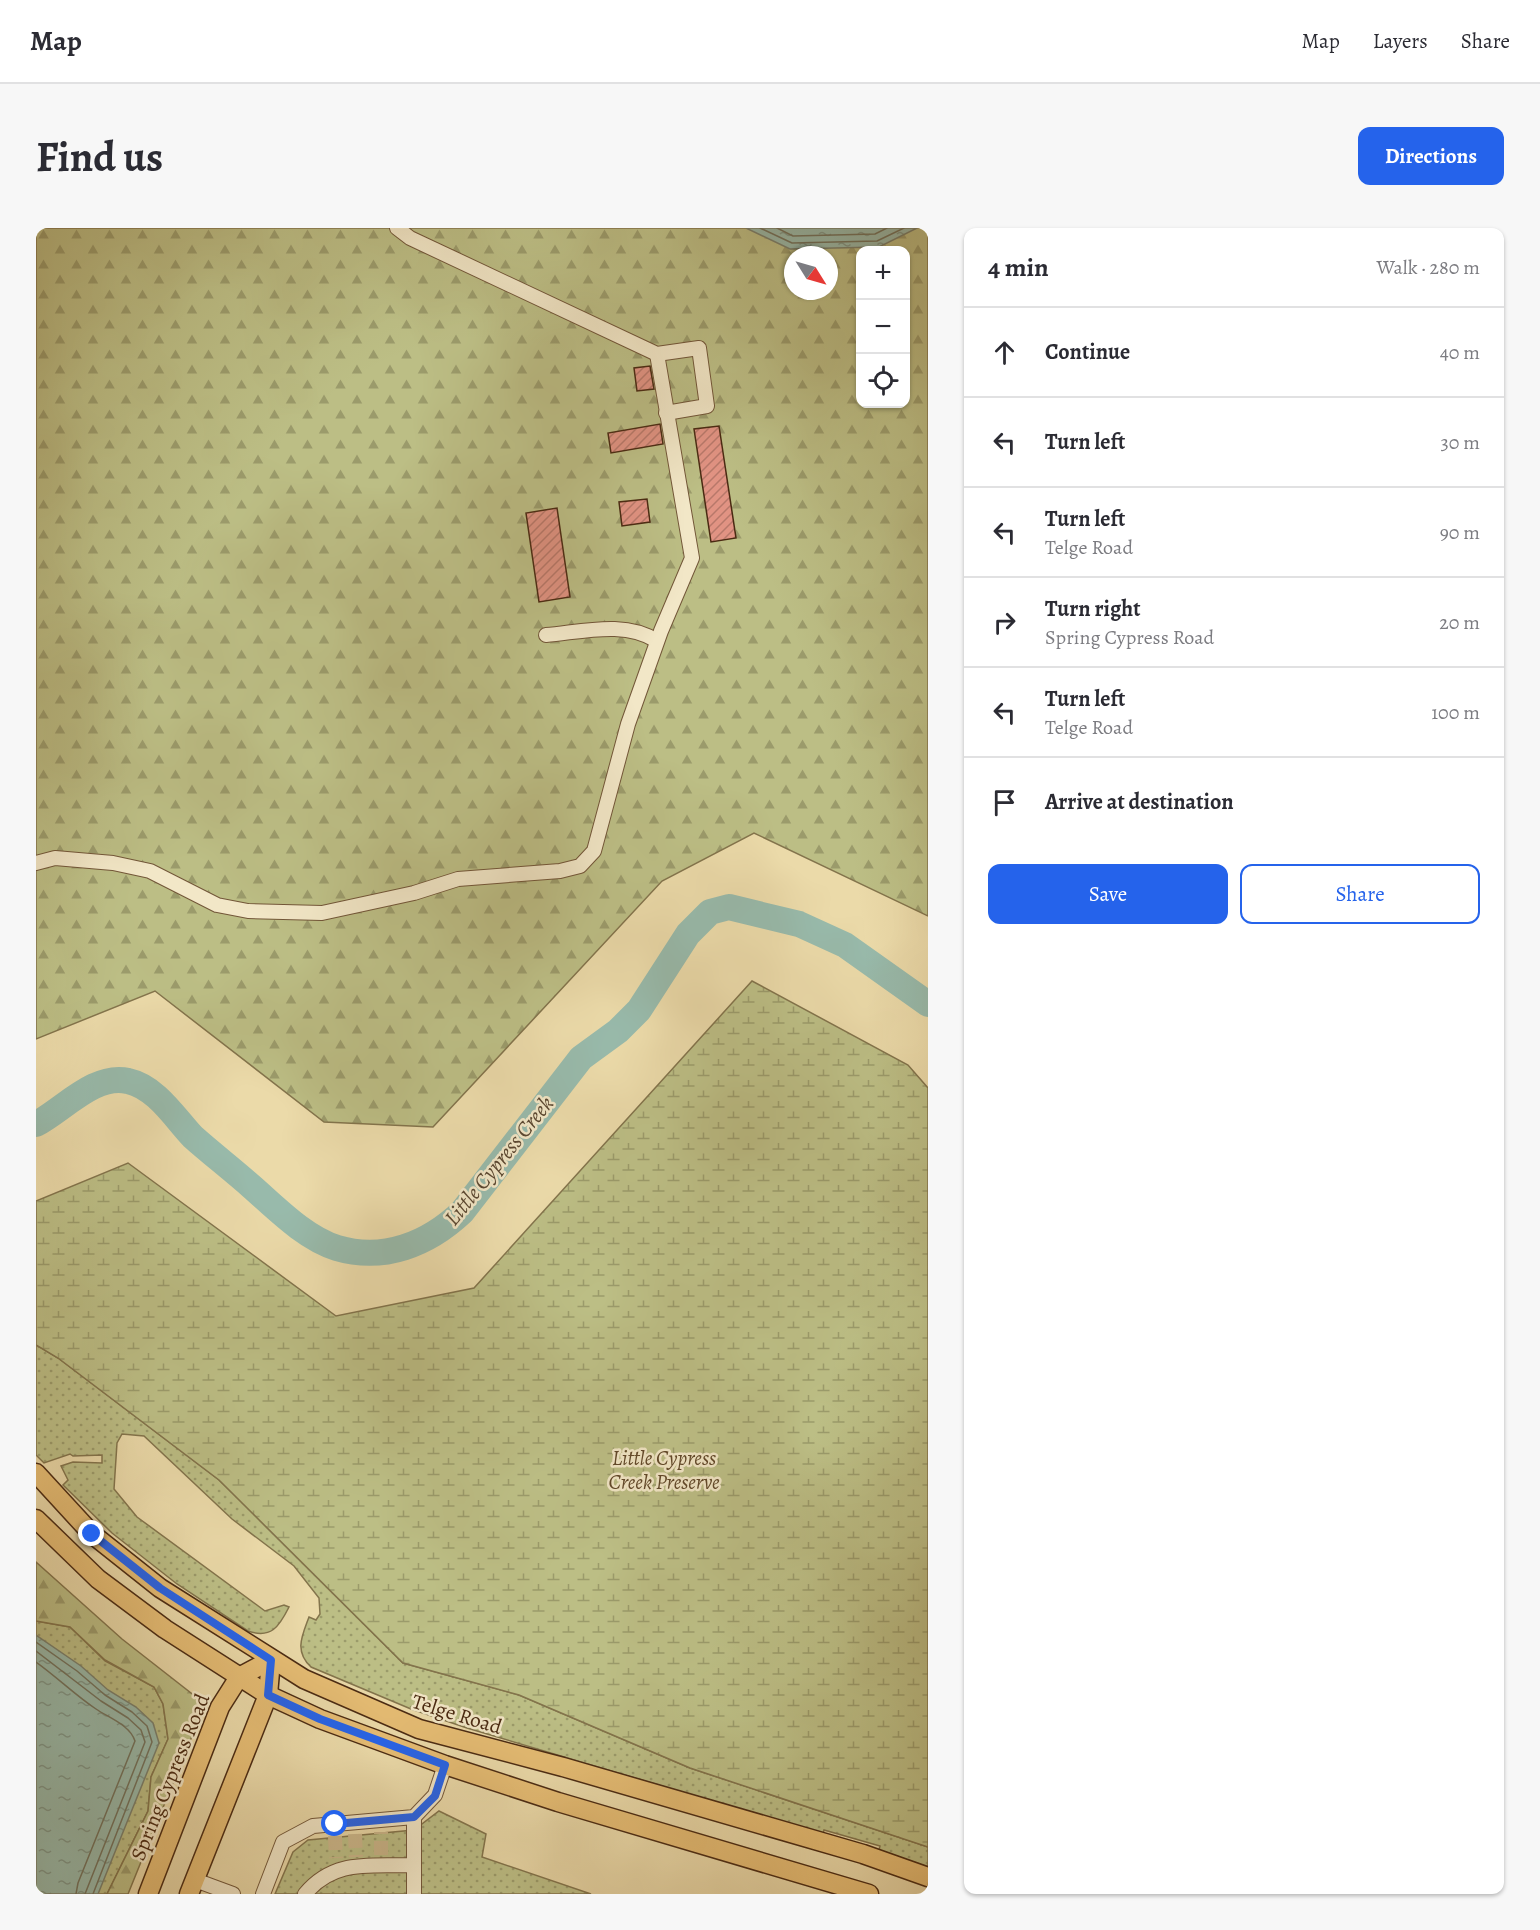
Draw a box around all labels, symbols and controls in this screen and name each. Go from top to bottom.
text: Map [30,22,82,60]
text: Map [1301,27,1340,55]
text: Layers [1373,27,1428,55]
text: Share [1461,27,1510,55]
button: Directions [1358,127,1504,185]
text: Find us [36,128,163,185]
north arrow [784,246,838,300]
map controls [856,246,910,408]
button: + [856,246,910,300]
text: 4 min [988,250,1049,285]
text: Walk · 280 m [1376,254,1480,281]
button: − [856,300,910,354]
icon: ahead [988,336,1021,369]
text: Continue [1045,337,1130,367]
text: 40 m [1440,339,1480,366]
button: locate [856,354,910,408]
icon: left [988,426,1021,459]
text: Turn left [1045,427,1125,457]
text: 30 m [1440,429,1480,456]
text: Turn left [1045,504,1125,534]
icon: left [988,516,1021,549]
text: 90 m [1440,519,1480,546]
text: Telge Road [1045,534,1133,561]
text: Turn right [1045,594,1141,624]
icon: right [988,606,1021,639]
text: 20 m [1439,609,1480,636]
text: Spring Cypress Road [1045,624,1214,651]
text: Turn left [1045,684,1125,714]
icon: left [988,696,1021,729]
text: 100 m [1431,699,1480,726]
text: Telge Road [1045,714,1133,741]
icon: arrive [988,786,1021,819]
text: Arrive at destination [1045,787,1234,817]
button: Save [988,864,1228,924]
button: Share [1240,864,1480,924]
water label: Little Cypress Creek [437,1090,561,1232]
park label: Little Cypress Creek Preserve [609,1444,720,1496]
route end [78,1520,104,1546]
street label: Telge Road [409,1687,506,1741]
street label: Spring Cypress Road [124,1689,217,1865]
route start [321,1810,347,1836]

